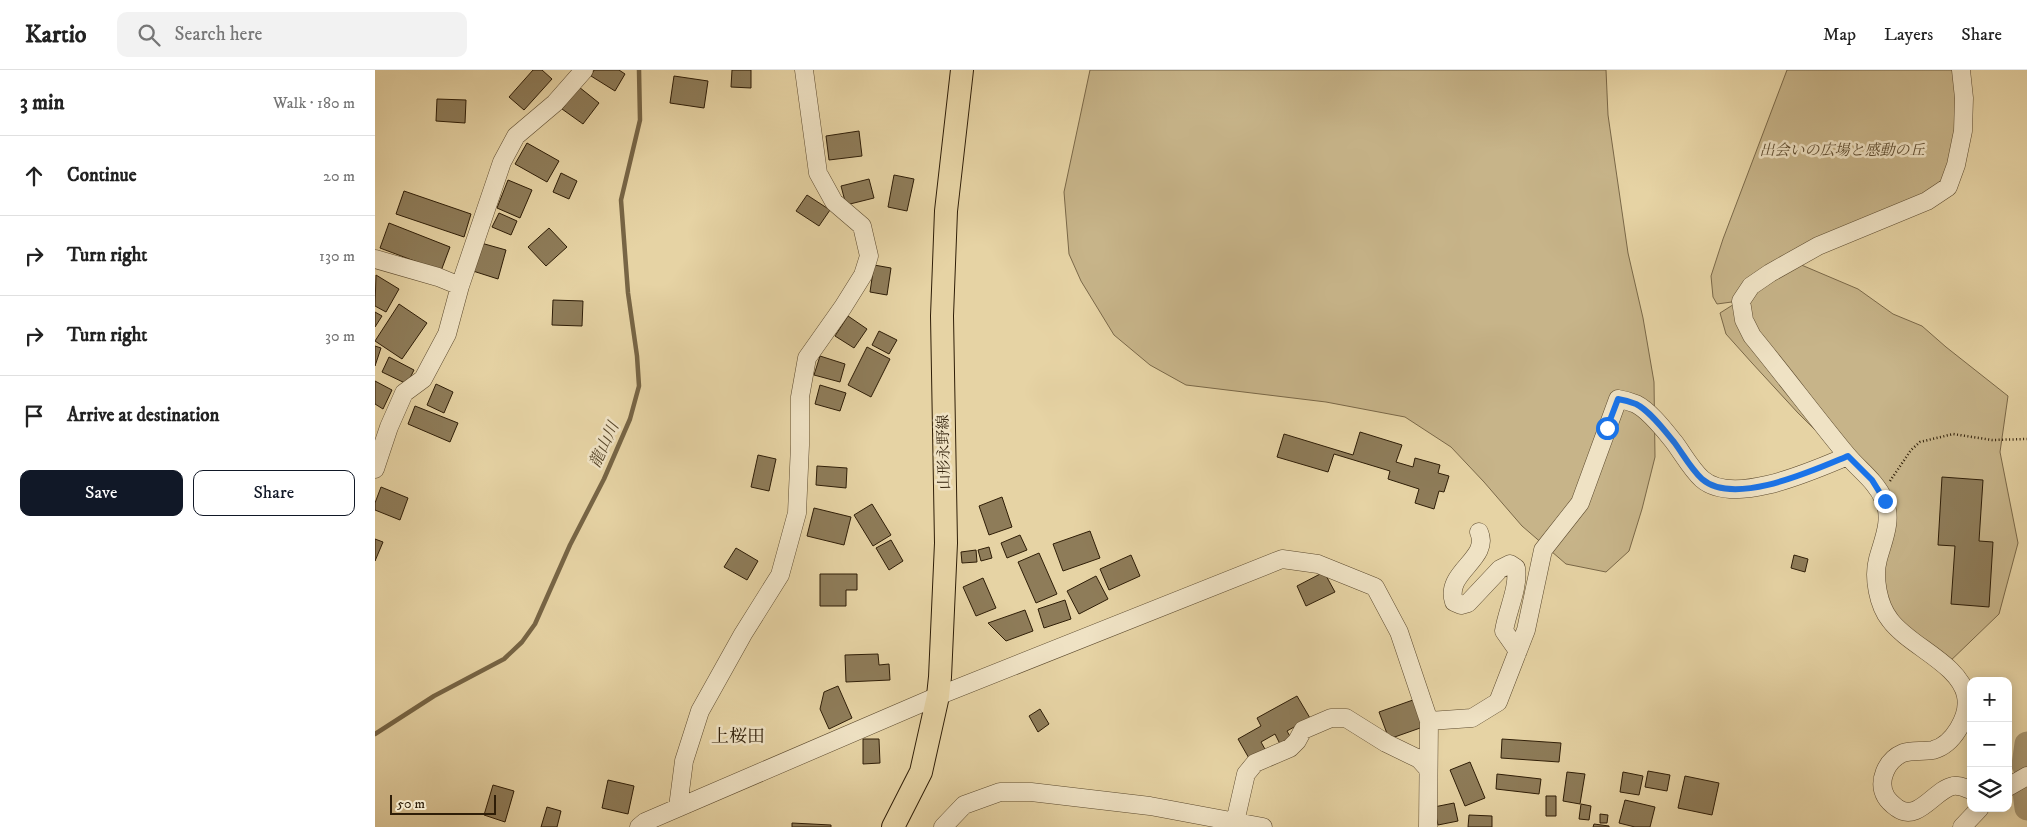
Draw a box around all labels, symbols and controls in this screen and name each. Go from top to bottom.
search box [117,12,467,57]
text: Kartio [25,20,87,50]
icon: search [135,21,163,49]
text: Search here [175,23,262,46]
text: Map [1823,24,1856,46]
text: Layers [1884,24,1933,46]
text: Share [1961,24,2002,46]
text: 3 min [20,90,65,116]
text: Walk · 180 m [273,93,355,113]
park label: 出会いの広場と感動の丘 [1759,141,1925,160]
icon: ahead [20,162,48,190]
text: Continue [67,164,137,187]
text: 20 m [323,166,355,186]
icon: right [20,242,48,270]
text: Turn right [67,244,147,267]
text: 130 m [319,246,355,266]
icon: right [20,322,48,350]
text: Turn right [67,324,147,347]
text: 30 m [325,326,355,346]
icon: arrive [20,402,48,430]
text: Arrive at destination [67,404,219,427]
street label: 山形永野線 [934,414,954,490]
water label: 龍山川 [585,417,624,471]
route start [1596,417,1619,440]
button: Save [20,470,183,516]
button: Share [193,470,355,516]
route end [1874,490,1897,513]
map controls [1967,677,2012,812]
button: + [1967,677,2012,722]
button: − [1967,722,2012,767]
district label: 上桜田 [711,726,765,748]
button: layers [1967,767,2012,812]
scale bar [390,792,496,815]
text: 50 m [397,795,425,813]

